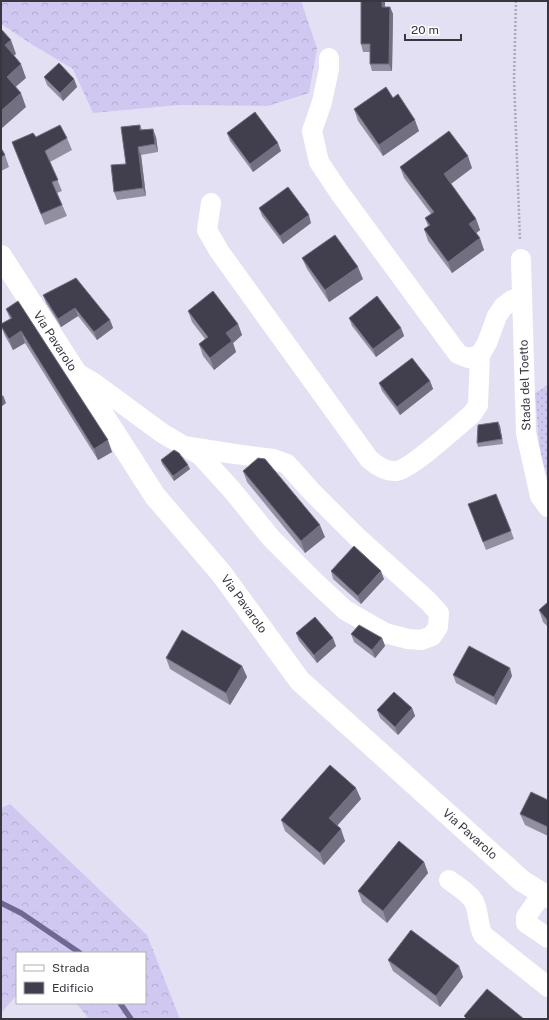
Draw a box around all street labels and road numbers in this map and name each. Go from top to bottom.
street label: Via Pavarolo [30,308,80,374]
street label: Stada del Toetto [516,339,534,431]
street label: Via Pavarolo [218,572,270,636]
street label: Via Pavarolo [440,806,500,862]

